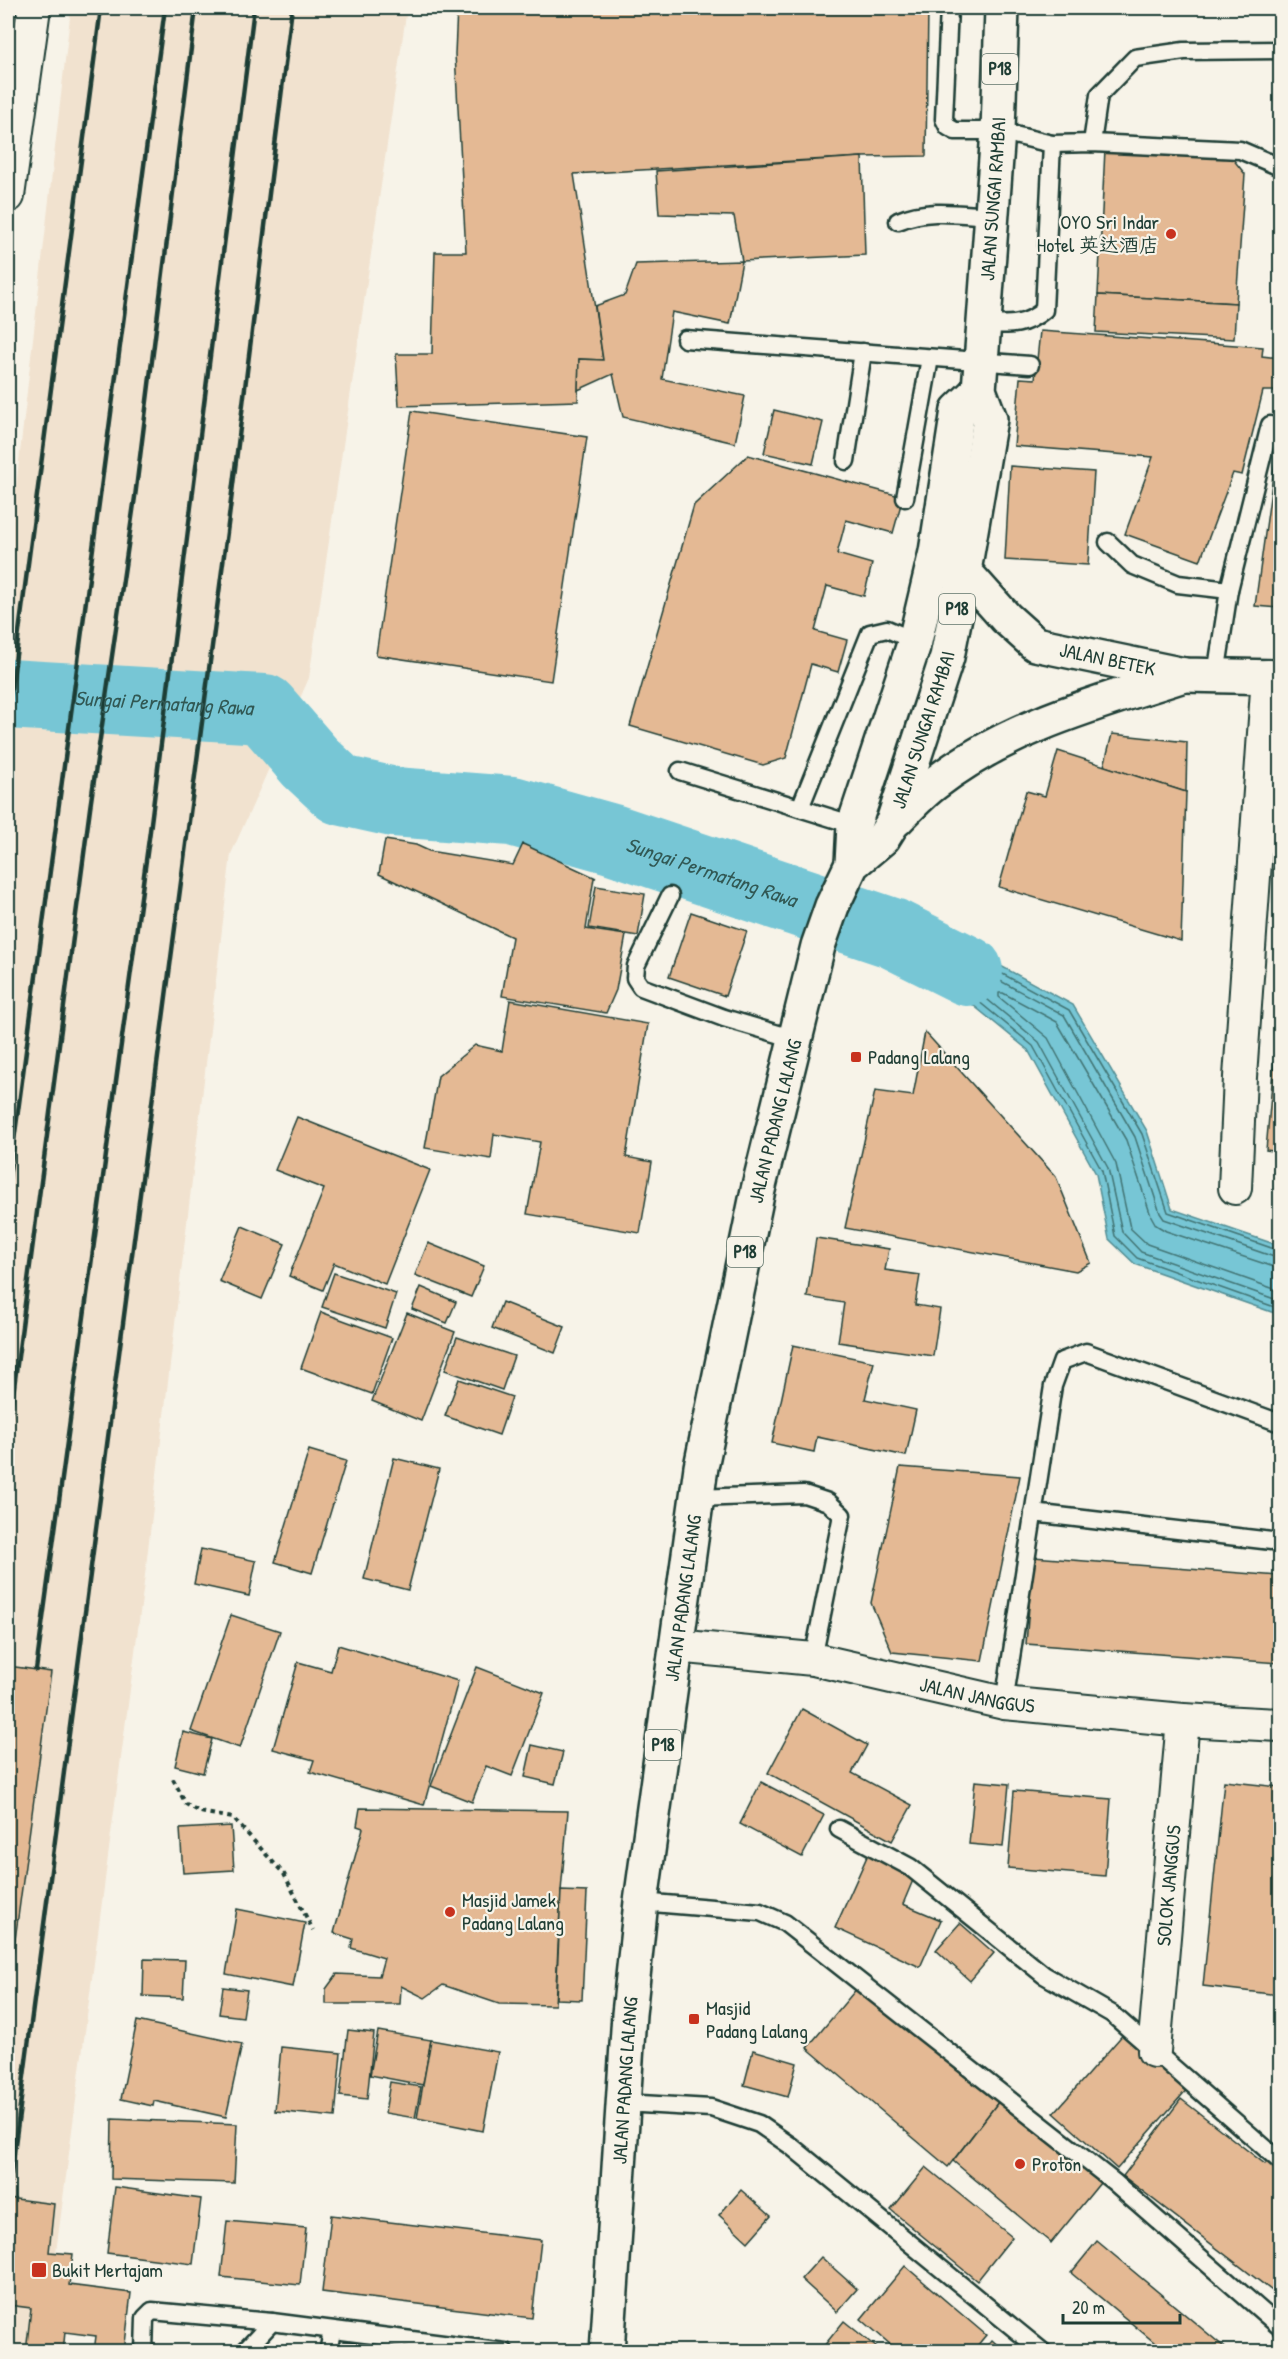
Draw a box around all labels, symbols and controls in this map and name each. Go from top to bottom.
road number: P18 [982,54,1018,84]
street label: JALAN SUNGAI RAMBAI [973,116,1011,282]
place label: OYO Sri Indar Hotel 英达酒店 [1037,208,1159,258]
marker: OYO Sri Indar Hotel 英达酒店 [1164,227,1178,241]
road number: P18 [939,594,975,624]
street label: JALAN BETEK [1057,635,1158,682]
street label: JALAN SUNGAI RAMBAI [884,649,961,812]
water label: Sungai Permatang Rawa [74,683,257,722]
water label: Sungai Permatang Rawa [622,830,803,915]
street label: JALAN PADANG LALANG [742,1036,808,1206]
place label: Padang Lalang [868,1043,970,1070]
marker: Padang Lalang [849,1050,863,1064]
road number: P18 [727,1237,763,1267]
street label: JALAN PADANG LALANG [658,1513,707,1683]
street label: JALAN JANGGUS [917,1670,1036,1719]
road number: P18 [645,1730,681,1760]
street label: SOLOK JANGGUS [1149,1824,1187,1947]
place label: Masjid Jamek Padang Lalang [462,1886,564,1936]
marker: Masjid Jamek Padang Lalang [443,1905,457,1919]
place label: Masjid Padang Lalang [706,1994,808,2044]
street label: JALAN PADANG LALANG [605,1995,644,2165]
marker: Masjid Padang Lalang [687,2012,701,2026]
place label: Proton [1032,2150,1081,2177]
marker: Proton [1013,2157,1027,2171]
place label: Bukit Mertajam [52,2256,163,2283]
marker: Bukit Mertajam [30,2261,48,2279]
scale bar [1063,2287,1180,2325]
text: 20 m [1072,2295,1105,2320]

